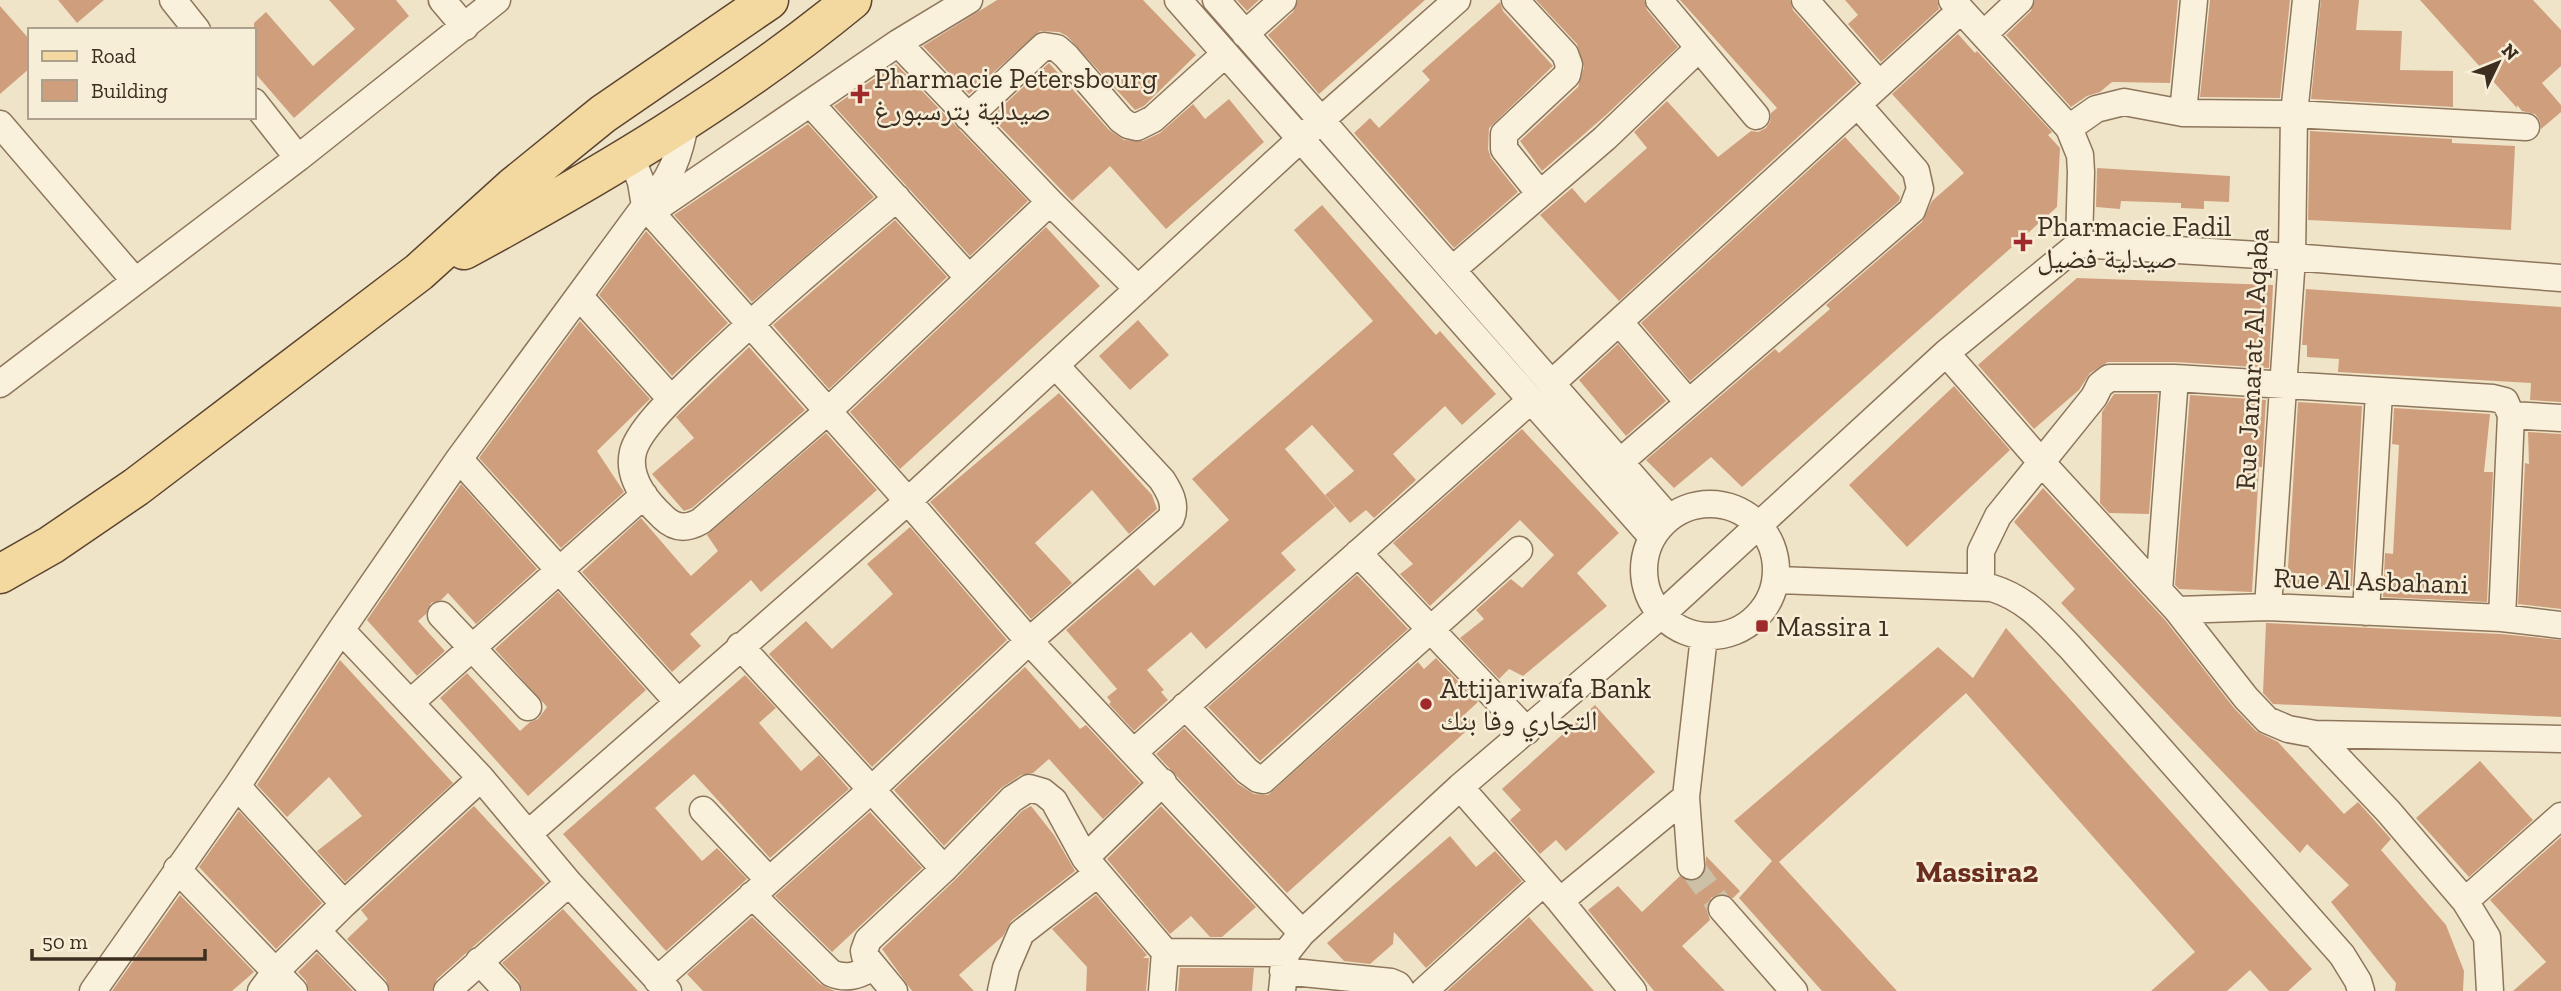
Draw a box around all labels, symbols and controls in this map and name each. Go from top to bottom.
legend [28,28,256,119]
north arrow [2463,28,2533,98]
text: N [2497,39,2523,65]
text: Road [91,43,137,68]
place label: Pharmacie Petersbourg صيدلية بترسبورغ [874,62,1157,128]
text: Building [91,78,168,103]
marker: Pharmacie Petersbourg صيدلية بترسبورغ [852,86,868,102]
place label: Pharmacie Fadil صيدلية فضيل [2037,210,2231,276]
street label: Rue Jamarat Al Aqaba [2229,227,2275,491]
marker: Pharmacie Fadil صيدلية فضيل [2015,234,2031,250]
street label: Rue Al Asbahani [2273,561,2469,601]
place label: Massira 1 [1776,610,1889,643]
marker: Massira 1 [1754,618,1770,634]
place label: Attijariwafa Bank التجاري وفا بنك [1440,672,1652,743]
marker: Attijariwafa Bank التجاري وفا بنك [1418,696,1434,712]
district label: Massira2 [1916,854,2038,890]
scale bar [32,918,205,962]
text: 50 m [42,929,88,954]

